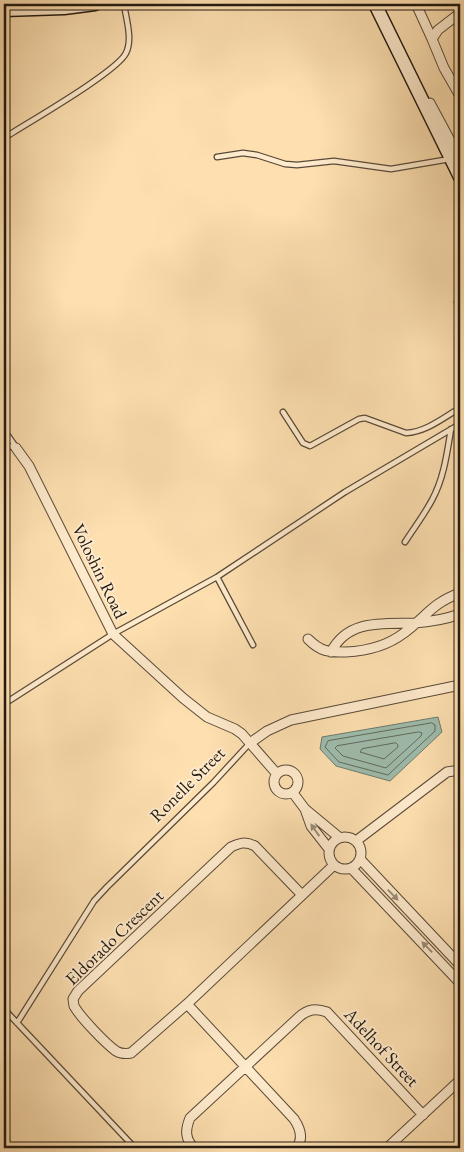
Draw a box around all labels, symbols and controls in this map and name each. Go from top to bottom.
street label: Voloshin Road [67,520,133,623]
street label: Ronelle Street [145,741,230,826]
one-way arrow [310,824,320,837]
street label: Eldorado Crescent [60,884,168,990]
one-way arrow [387,888,399,900]
one-way arrow [421,942,433,954]
street label: Adelhof Street [339,1002,425,1092]

